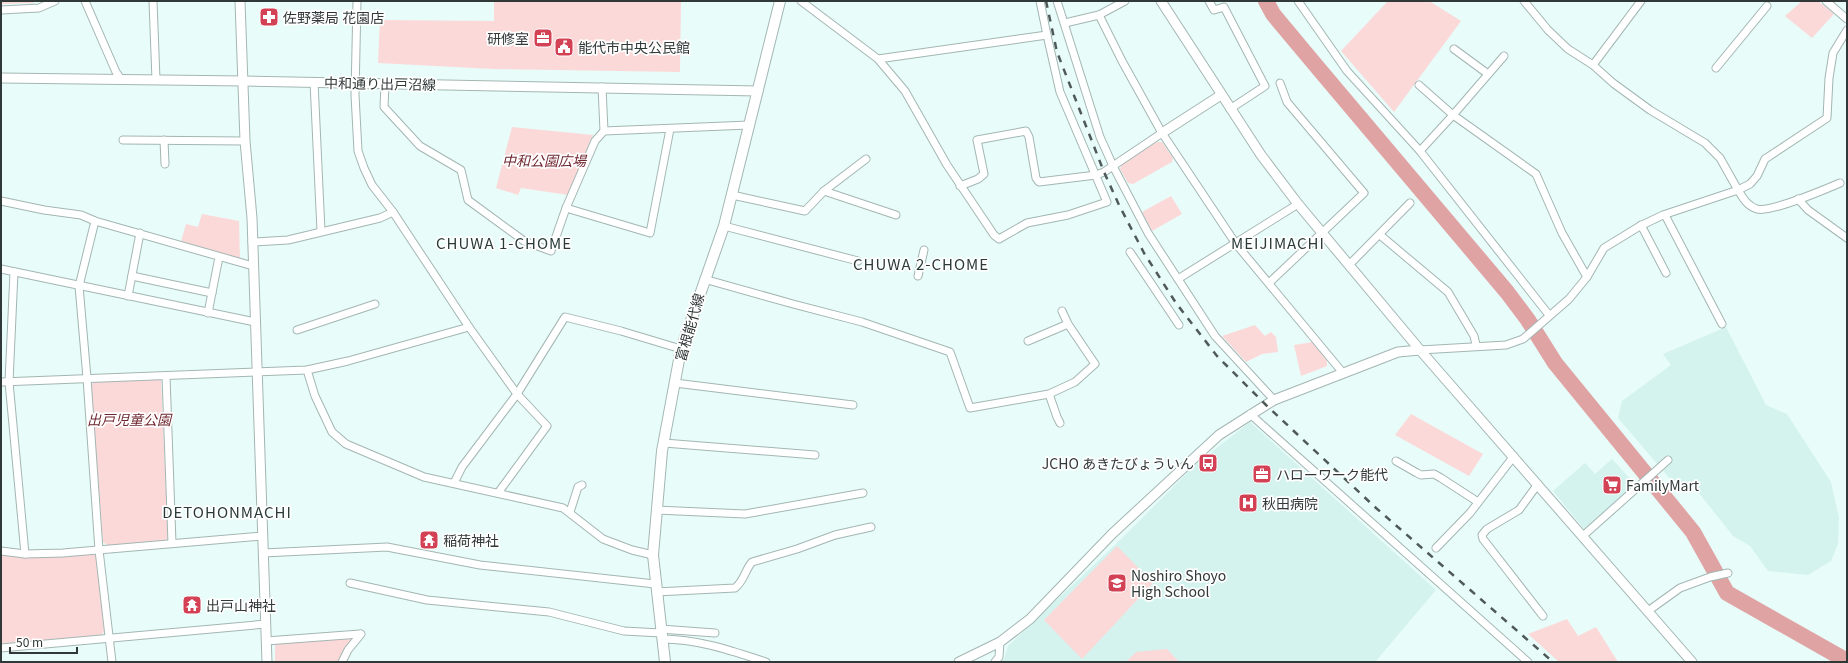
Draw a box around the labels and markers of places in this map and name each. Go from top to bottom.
pharmacy icon: 佐野薬局 花園店 [258,6,280,28]
place label: 佐野薬局 花園店 [283,7,384,27]
office icon: 研修室 [532,27,554,49]
place label: 研修室 [487,28,529,48]
public building icon: 能代市中央公民館 [553,36,575,58]
place label: 能代市中央公民館 [578,37,690,57]
bus stop icon: JCHO あきたびょういん [1197,452,1219,474]
place label: JCHO あきたびょういん [1042,453,1194,473]
office icon: ハローワーク能代 [1251,463,1273,485]
place label: ハローワーク能代 [1276,464,1388,484]
supermarket icon: FamilyMart [1601,474,1623,496]
place label: FamilyMart [1626,475,1700,495]
hospital icon: 秋田病院 [1237,492,1259,514]
place label: 秋田病院 [1262,493,1318,513]
temple icon: 稲荷神社 [418,529,440,551]
place label: 稲荷神社 [443,530,499,550]
place label: Noshiro Shoyo High School [1131,565,1226,601]
school or university icon: Noshiro Shoyo High School [1106,572,1128,594]
temple icon: 出戸山神社 [181,594,203,616]
place label: 出戸山神社 [206,595,276,615]

